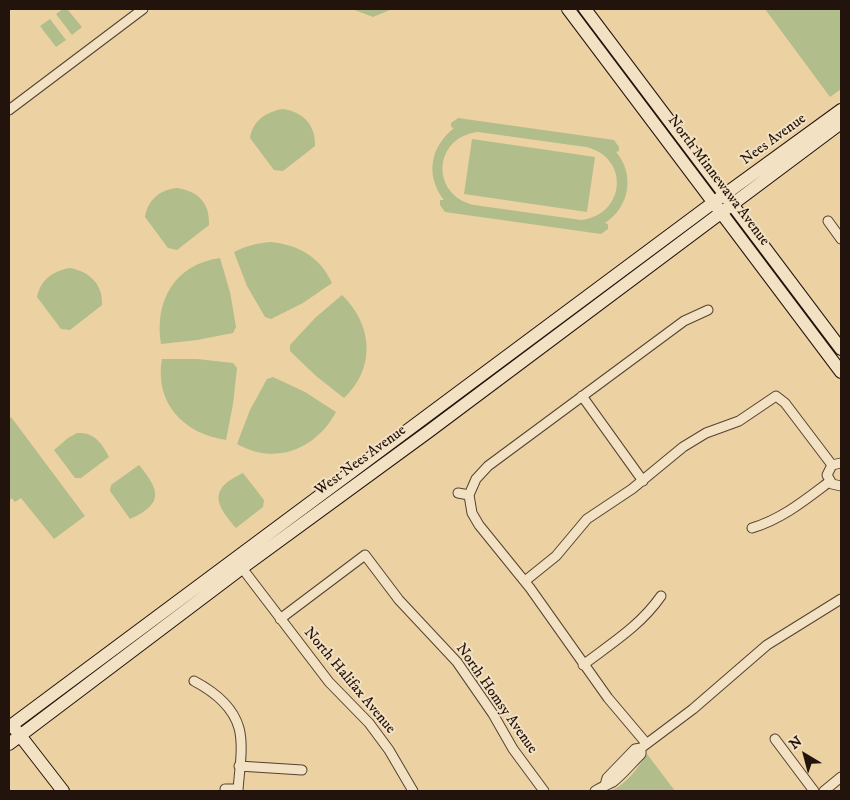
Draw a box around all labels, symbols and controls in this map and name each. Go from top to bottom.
street label: Nees Avenue [738,110,810,170]
street label: North Minnewawa Avenue [663,112,773,250]
street label: West Nees Avenue [312,422,410,500]
street label: North Halifax Avenue [299,624,399,738]
street label: North Homsy Avenue [451,640,541,758]
north arrow [780,730,830,780]
text: N [786,732,806,754]

